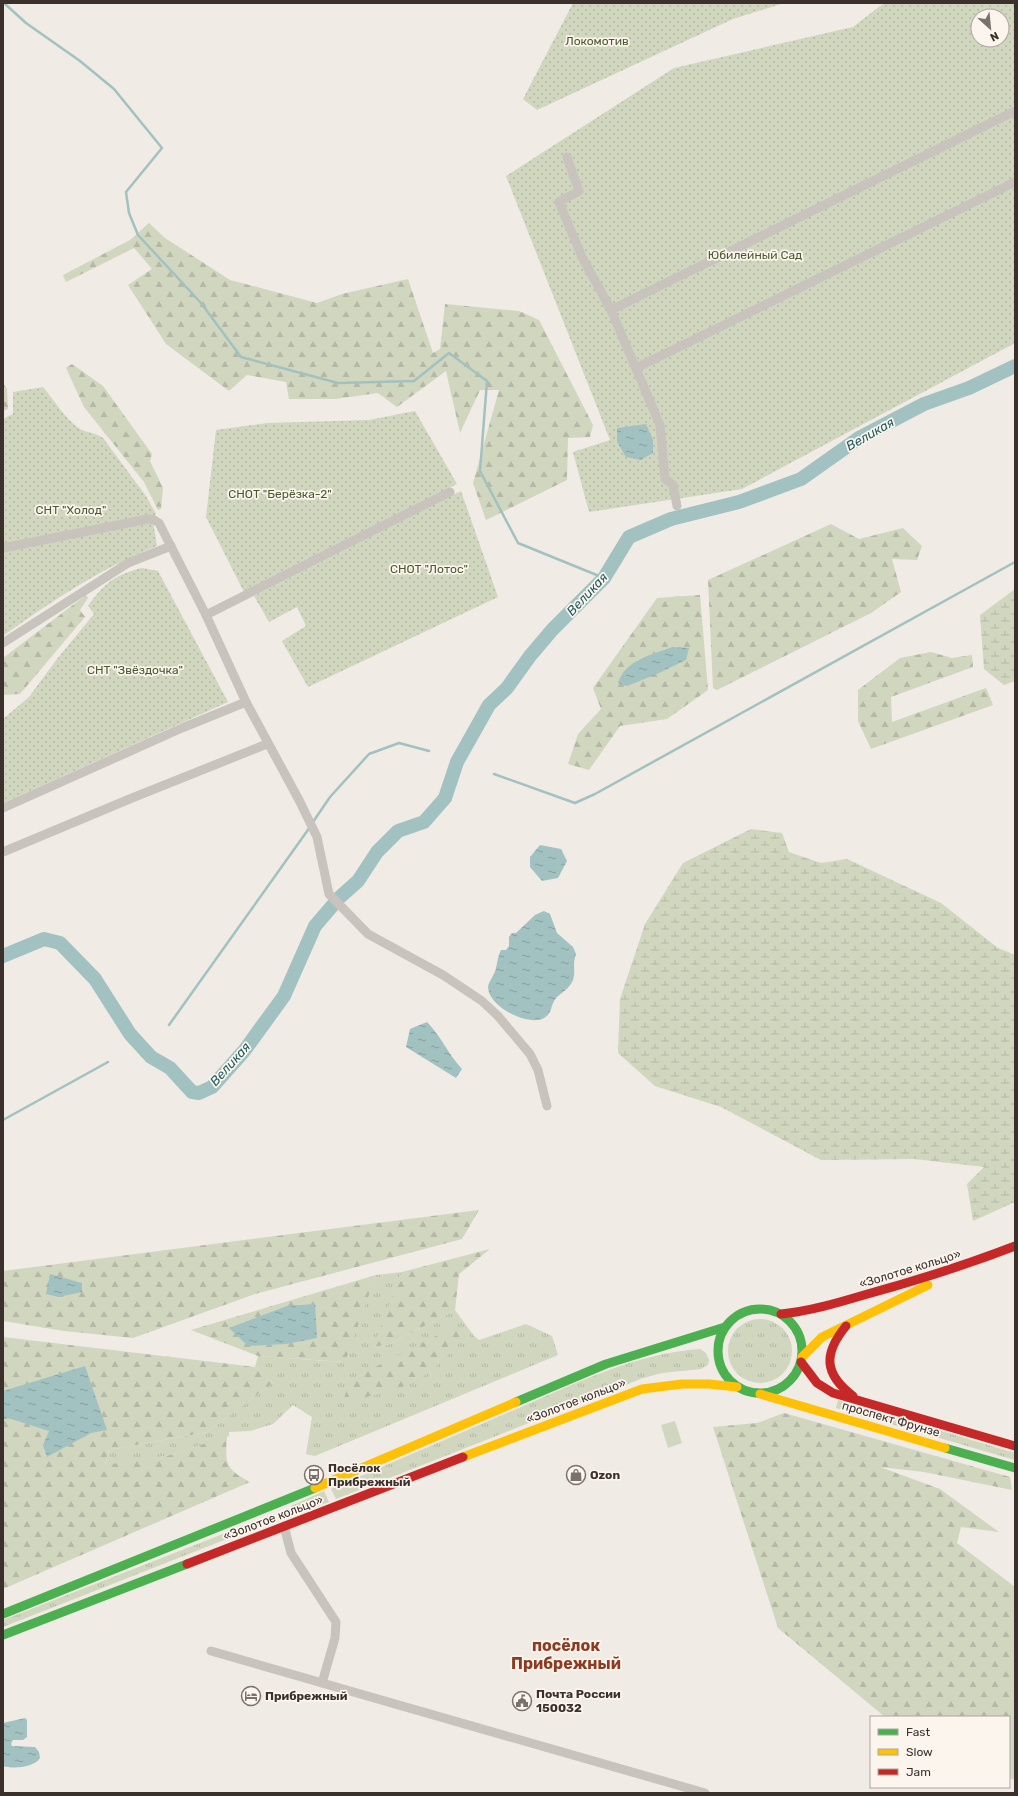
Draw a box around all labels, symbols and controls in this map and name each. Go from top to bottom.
north arrow [970,8,1010,48]
text: N [988,29,1001,44]
park label: Локомотив [565,34,629,48]
park label: Юбилейный Сад [708,248,802,262]
water label: Великая [843,414,897,454]
park label: СНОТ "Берёзка-2" [228,487,332,501]
park label: СНТ "Холод" [36,503,106,517]
park label: СНОТ "Лотос" [390,562,468,576]
water label: Великая [563,570,611,618]
park label: СНТ "Звёздочка" [87,663,183,677]
water label: Великая [207,1039,253,1089]
street label: «Золотое кольцо» [857,1247,963,1291]
street label: «Золотое кольцо» [524,1376,628,1426]
street label: проспект Фрунзе [841,1398,942,1440]
place label: Посёлок Прибрежный [328,1461,411,1489]
bus stop icon: Посёлок Прибрежный [303,1464,325,1486]
shop icon: Ozon [565,1464,587,1486]
place label: Ozon [590,1468,620,1482]
street label: «Золотое кольцо» [221,1493,325,1543]
district label: посёлок Прибрежный [511,1636,621,1673]
hotel icon: Прибрежный [240,1685,262,1707]
place label: Почта России 150032 [536,1687,621,1715]
place label: Прибрежный [265,1689,348,1703]
public building icon: Почта России 150032 [511,1690,533,1712]
legend [870,1716,1010,1788]
text: Fast [906,1725,930,1739]
text: Slow [906,1745,933,1759]
text: Jam [906,1765,931,1779]

